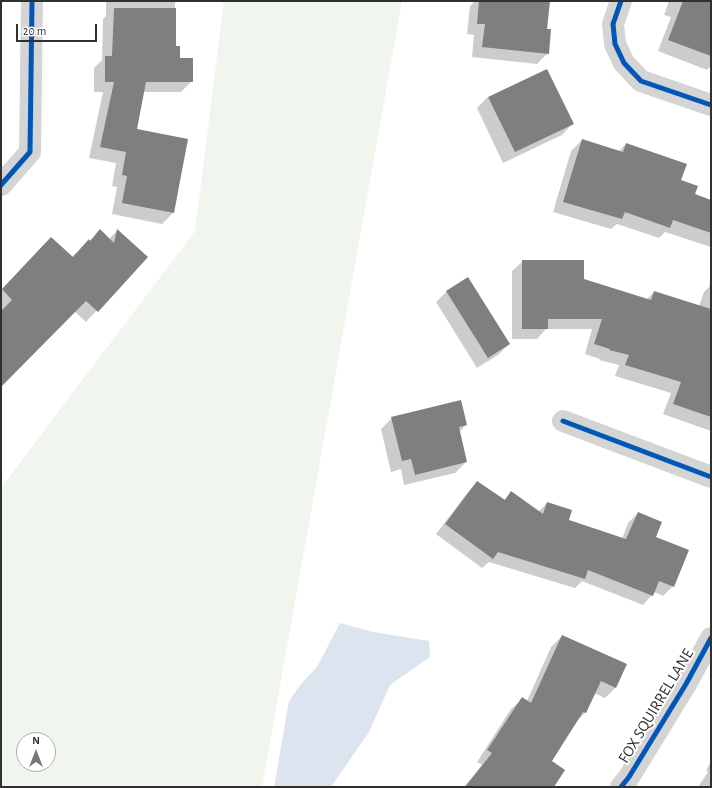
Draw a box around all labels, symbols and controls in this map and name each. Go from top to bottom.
scale bar [18,16,99,42]
text: 20 m [23,25,46,37]
street label: FOX SQUIRREL LANE [614,645,698,767]
north arrow [16,732,56,772]
text: N [32,735,40,746]

